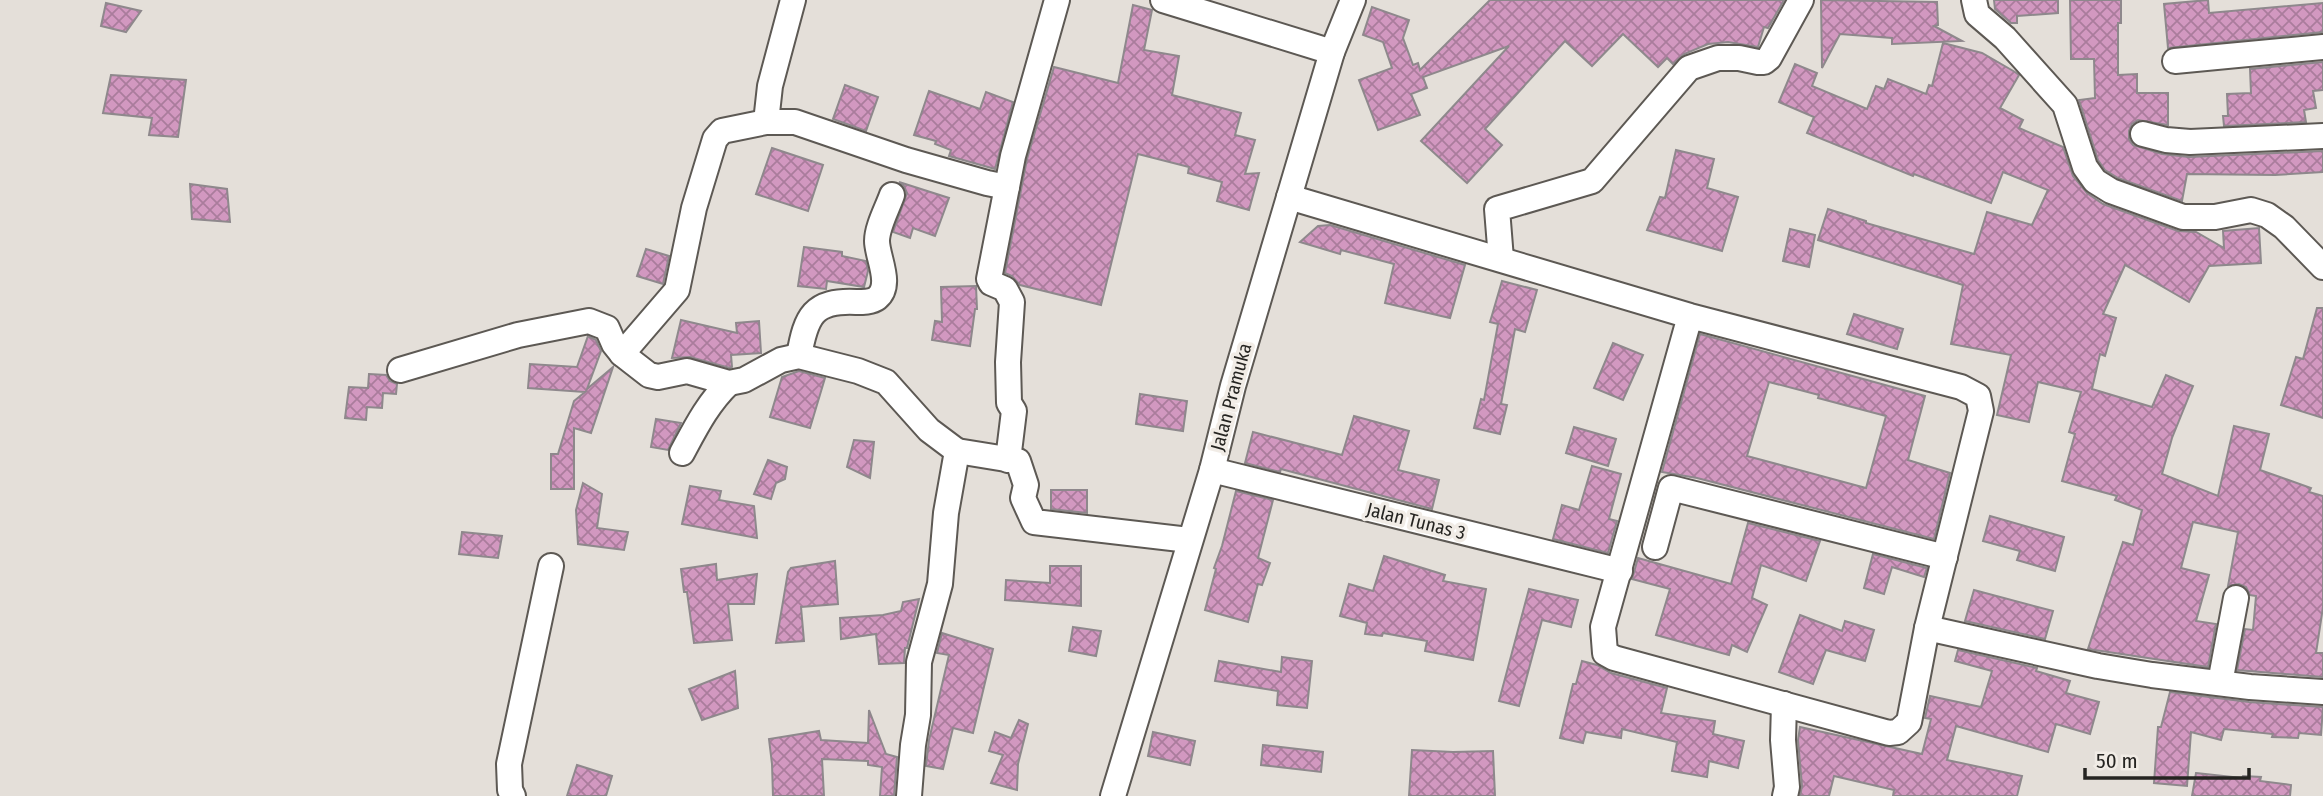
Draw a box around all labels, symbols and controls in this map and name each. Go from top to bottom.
street label: Jalan Pramuka [1206,341,1256,453]
street label: Jalan Tunas 3 [1364,498,1468,544]
scale bar [2085,736,2250,780]
text: 50 m [2096,748,2138,774]

